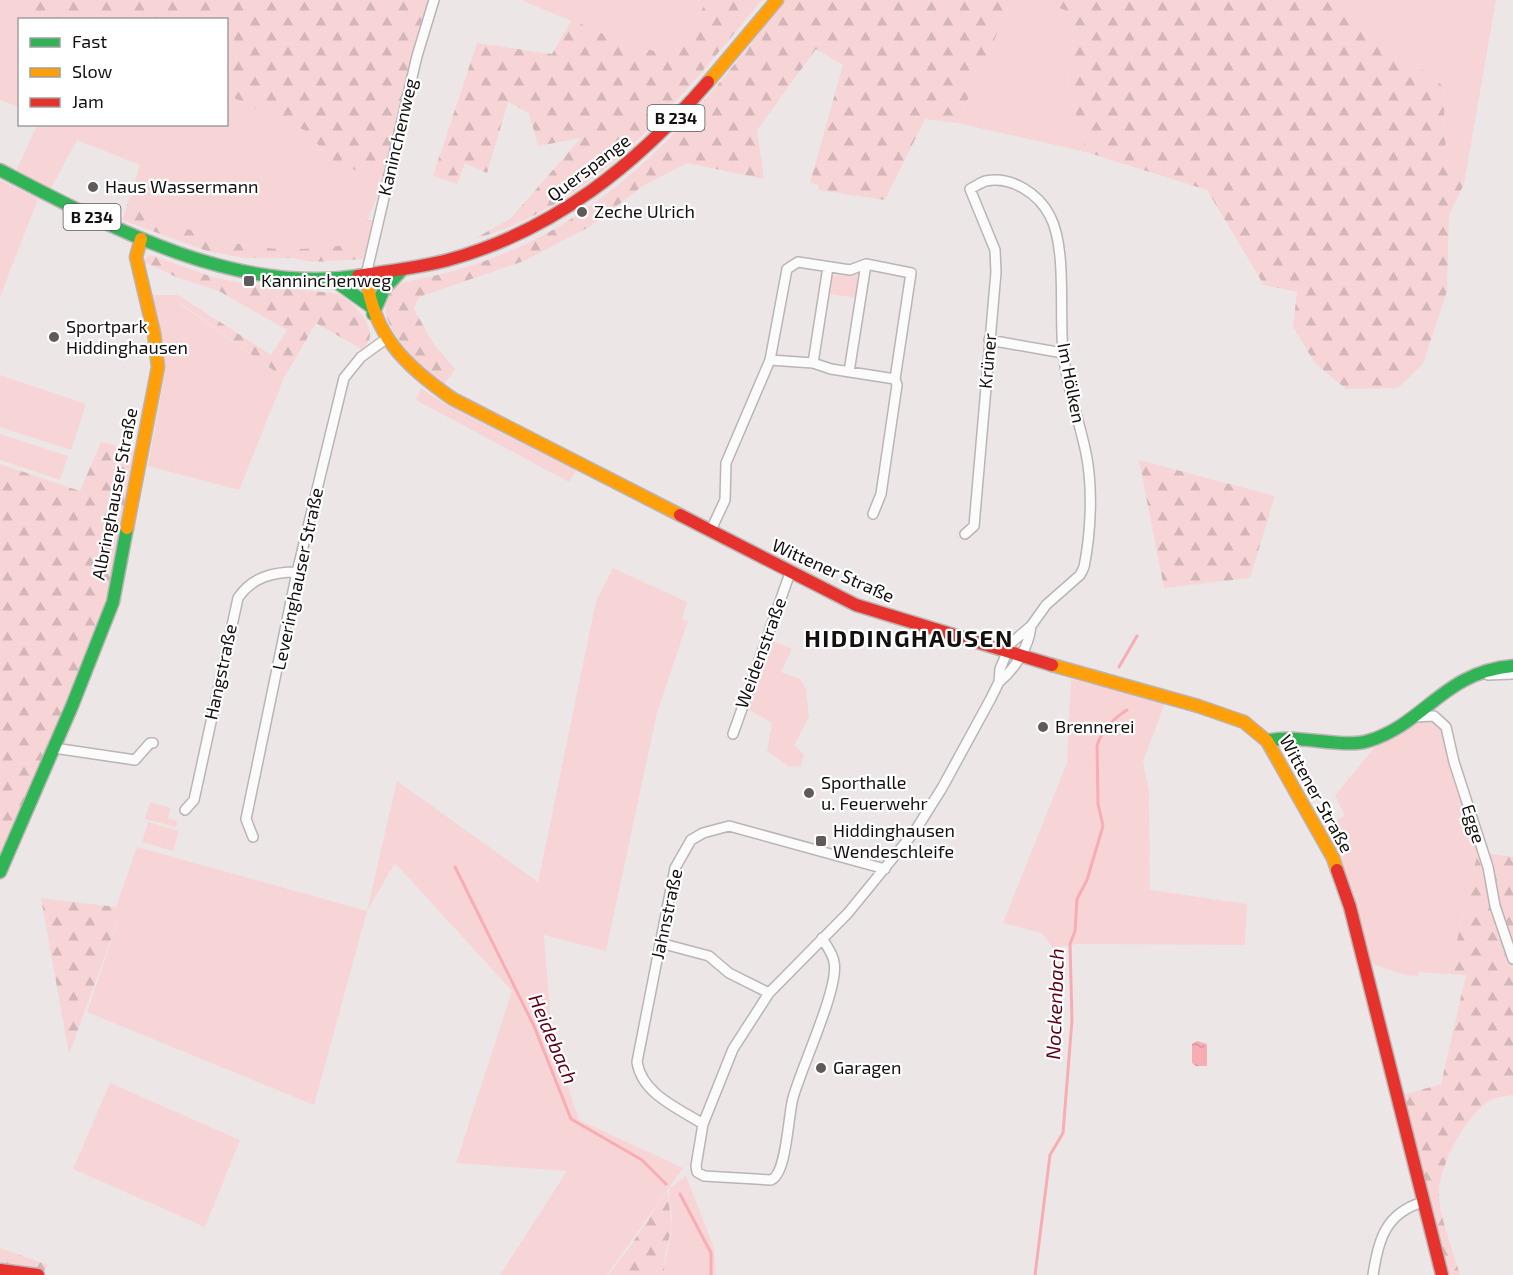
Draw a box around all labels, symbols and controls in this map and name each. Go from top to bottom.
legend [18,18,228,126]
text: Fast [72,30,107,52]
text: Slow [72,60,113,82]
street label: Kaninchenweg [373,76,421,198]
text: Jam [72,90,104,112]
road number: B 234 [648,105,704,131]
street label: Querspange [542,129,634,206]
place label: Haus Wassermann [105,175,259,197]
marker: Haus Wassermann [86,180,100,194]
place label: Zeche Ulrich [594,200,695,222]
road number: B 234 [64,204,121,230]
marker: Zeche Ulrich [575,205,589,219]
place label: Kanninchenweg [261,269,391,291]
marker: Kanninchenweg [242,274,256,288]
place label: Sportpark Hiddinghausen [66,315,188,358]
marker: Sportpark Hiddinghausen [47,330,61,344]
street label: Krüner [974,332,1000,390]
street label: Im Hölken [1053,341,1091,425]
street label: Albringhauser Straße [87,406,142,582]
street label: Leveringhauser Straße [267,485,327,672]
street label: Wittener Straße [769,533,898,607]
street label: Weidenstraße [730,594,790,711]
street label: Hangstraße [199,622,241,722]
district label: HIDDINGHAUSEN [804,623,1014,652]
place label: Brennerei [1055,715,1135,737]
marker: Brennerei [1036,720,1050,734]
street label: Wittener Straße [1275,731,1358,856]
place label: Sporthalle u. Feuerwehr [821,771,928,814]
marker: Sporthalle u. Feuerwehr [802,786,816,800]
street label: Egge [1457,801,1491,846]
place label: Hiddinghausen Wendeschleife [833,819,955,862]
marker: Hiddinghausen Wendeschleife [814,834,828,848]
street label: Jahnstraße [646,867,686,961]
water label: Nockenbach [1040,948,1068,1060]
water label: Heidebach [524,990,584,1087]
place label: Garagen [833,1056,901,1078]
marker: Garagen [814,1061,828,1075]

